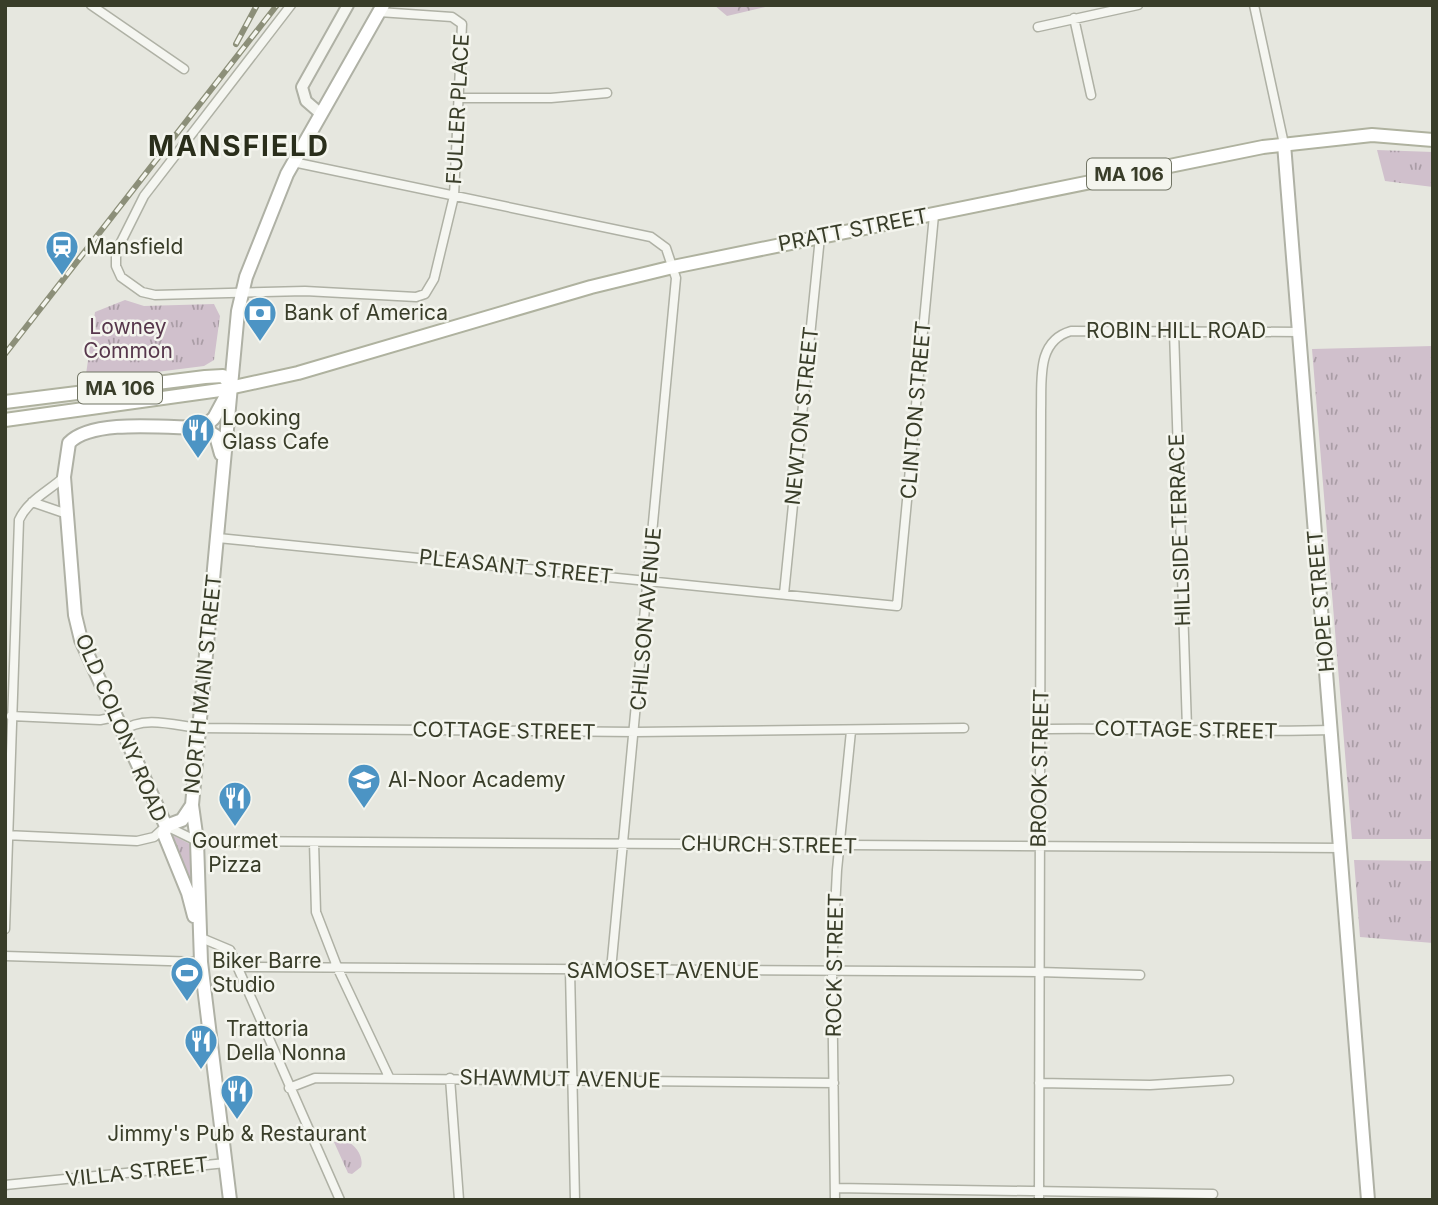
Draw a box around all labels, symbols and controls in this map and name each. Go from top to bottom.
street label: FULLER PLACE [441,33,474,185]
district label: MANSFIELD [148,129,330,163]
road number: MA 106 [1087,158,1171,190]
street label: PRATT STREET [776,203,930,256]
station icon: Mansfield [43,228,81,277]
place label: Mansfield [86,234,183,259]
bank icon: Bank of America [241,294,279,343]
place label: Bank of America [284,300,448,325]
park label: Lowney Common [83,314,173,363]
street label: ROBIN HILL ROAD [1086,318,1266,343]
street label: CLINTON STREET [895,320,936,500]
street label: NEWTON STREET [780,326,823,506]
road number: MA 106 [78,372,162,404]
place label: Looking Glass Cafe [222,405,329,454]
restaurant icon: Looking Glass Cafe [179,411,217,460]
street label: HILLSIDE TERRACE [1164,433,1195,627]
street label: CHILSON AVENUE [625,526,666,712]
street label: HOPE STREET [1302,529,1339,673]
street label: PLEASANT STREET [418,544,614,589]
street label: NORTH MAIN STREET [179,573,226,795]
street label: OLD COLONY ROAD [70,630,172,826]
street label: BROOK STREET [1026,688,1053,848]
street label: COTTAGE STREET [1094,715,1278,744]
street label: COTTAGE STREET [412,716,596,745]
school or university icon: Al-Noor Academy [345,761,383,810]
place label: Al-Noor Academy [388,767,566,792]
restaurant icon: Gourmet Pizza [216,779,254,828]
place label: Gourmet Pizza [192,828,278,877]
street label: CHURCH STREET [681,830,857,859]
street label: ROCK STREET [821,893,848,1037]
place label: Biker Barre Studio [212,948,322,997]
sports icon: Biker Barre Studio [168,954,206,1003]
street label: SAMOSET AVENUE [567,958,759,983]
place label: Trattoria Della Nonna [226,1016,346,1065]
restaurant icon: Trattoria Della Nonna [182,1022,220,1071]
street label: SHAWMUT AVENUE [459,1064,661,1093]
restaurant icon: Jimmy's Pub & Restaurant [218,1072,256,1121]
place label: Jimmy's Pub & Restaurant [107,1121,367,1146]
street label: VILLA STREET [64,1152,210,1191]

